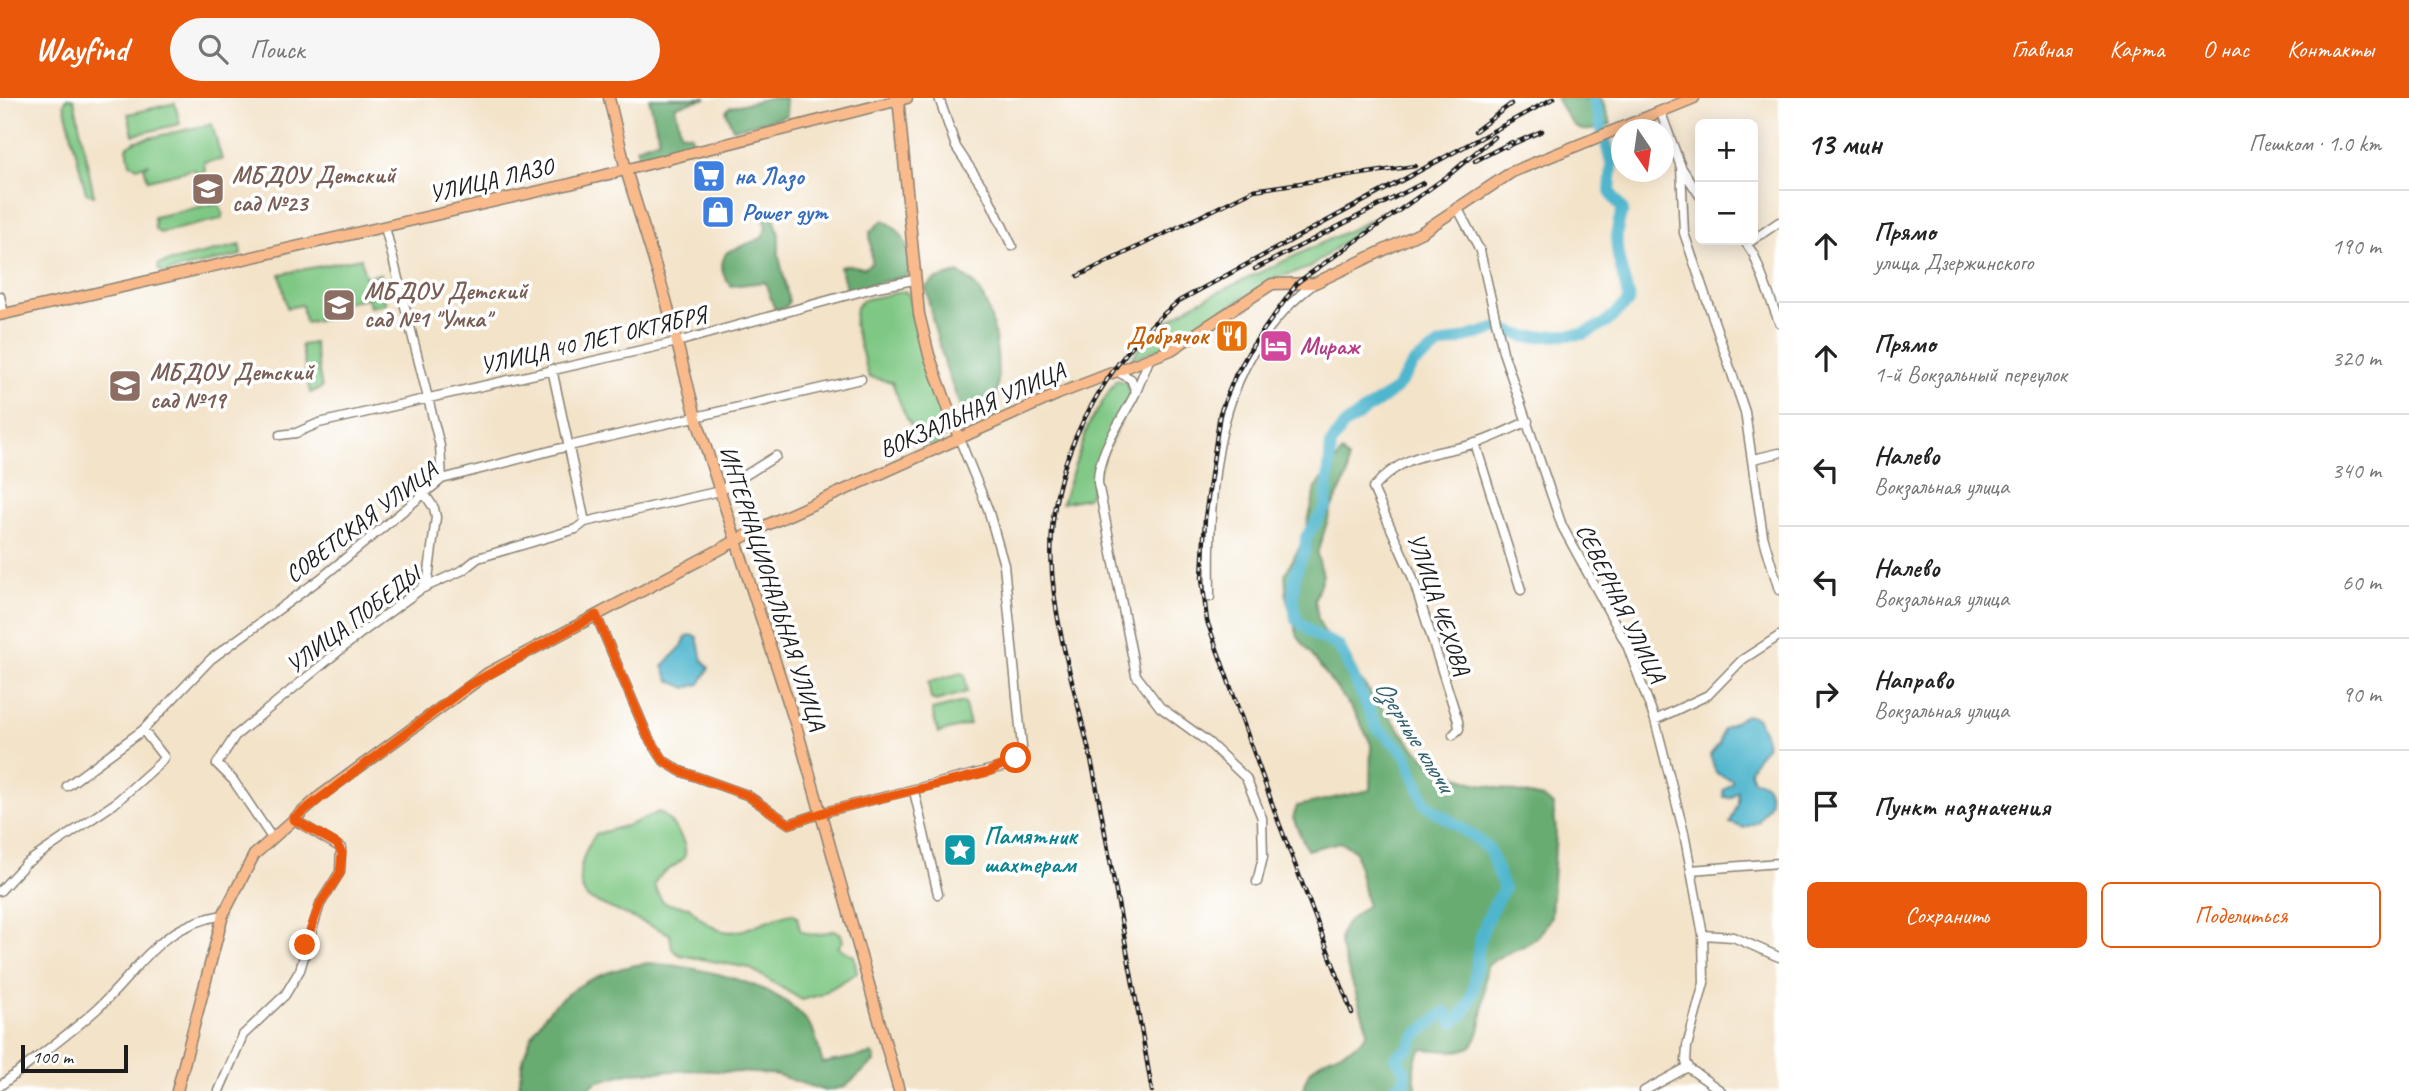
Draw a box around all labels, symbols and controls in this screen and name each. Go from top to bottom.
search box [170,18,660,81]
text: Wayfind [35,28,128,70]
icon: search [194,30,232,68]
text: Поиск [250,33,305,66]
text: Главная [2011,34,2072,64]
text: Карта [2110,34,2164,64]
text: О нас [2202,34,2249,64]
text: Контакты [2287,34,2374,64]
north arrow [1611,119,1674,182]
map controls [1695,119,1758,245]
button: + [1695,119,1758,182]
text: 13 мин [1807,125,1882,163]
text: Пешком · 1.0 km [2249,129,2381,158]
street label: УЛИЦА ЛАЗО [426,151,558,209]
supermarket icon: на Лазо [690,157,728,195]
place label: МБДОУ Детский сад №23 [232,160,397,218]
place label: на Лазо [734,161,806,192]
school or university icon: МБДОУ Детский сад №23 [189,170,227,208]
button: − [1695,182,1758,245]
shop icon: Power gym [699,193,737,231]
place label: Power gym [742,197,829,227]
text: Прямо [1874,215,1936,248]
icon: ahead [1807,227,1845,265]
text: 190 m [2332,232,2381,261]
text: улица Дзержинского [1874,248,2033,277]
place label: МБДОУ Детский сад №1 "Умка" [364,276,529,334]
school or university icon: МБДОУ Детский сад №1 "Умка" [320,286,358,324]
street label: УЛИЦА 40 ЛЕТ ОКТЯБРЯ [477,299,713,381]
restaurant icon: Добрячок [1213,317,1251,355]
place label: Добрячок [1126,321,1210,351]
hotel icon: Мираж [1257,327,1295,365]
text: Прямо [1874,327,1936,360]
place label: Мираж [1300,331,1362,361]
icon: ahead [1807,339,1845,377]
text: 320 m [2332,344,2381,373]
street label: ВОКЗАЛЬНАЯ УЛИЦА [874,355,1070,464]
place label: МБДОУ Детский сад №19 [150,357,315,415]
text: 1-й Вокзальный переулок [1874,360,2067,389]
school or university icon: МБДОУ Детский сад №19 [106,367,144,405]
text: Налево [1874,439,1940,472]
street label: ИНТЕРНАЦИОНАЛЬНАЯ УЛИЦА [713,442,833,735]
icon: left [1807,451,1845,489]
street label: СОВЕТСКАЯ УЛИЦА [279,454,444,589]
text: 340 m [2332,456,2381,485]
text: Вокзальная улица [1874,472,2009,501]
street label: СЕВЕРНАЯ УЛИЦА [1570,519,1673,688]
street label: УЛИЦА ЧЕХОВА [1401,529,1478,680]
text: Налево [1874,551,1940,584]
street label: УЛИЦА ПОБЕДЫ [280,557,429,680]
icon: left [1807,563,1845,601]
text: 60 m [2342,568,2381,597]
text: Вокзальная улица [1874,584,2009,613]
text: Направо [1874,663,1953,696]
water label: Озерные ключи [1367,673,1464,801]
icon: right [1807,675,1845,713]
text: 90 m [2342,680,2381,709]
text: Вокзальная улица [1874,696,2009,725]
route start [1000,742,1031,773]
icon: arrive [1807,787,1845,825]
text: Пункт назначения [1874,790,2050,823]
place label: Памятник шахтерам [984,821,1079,879]
place icon: Памятник шахтерам [941,831,979,869]
button: Сохранить [1807,882,2087,948]
button: Поделиться [2101,882,2381,948]
route end [289,929,320,960]
scale bar [21,1042,128,1074]
text: 100 m [32,1045,73,1069]

